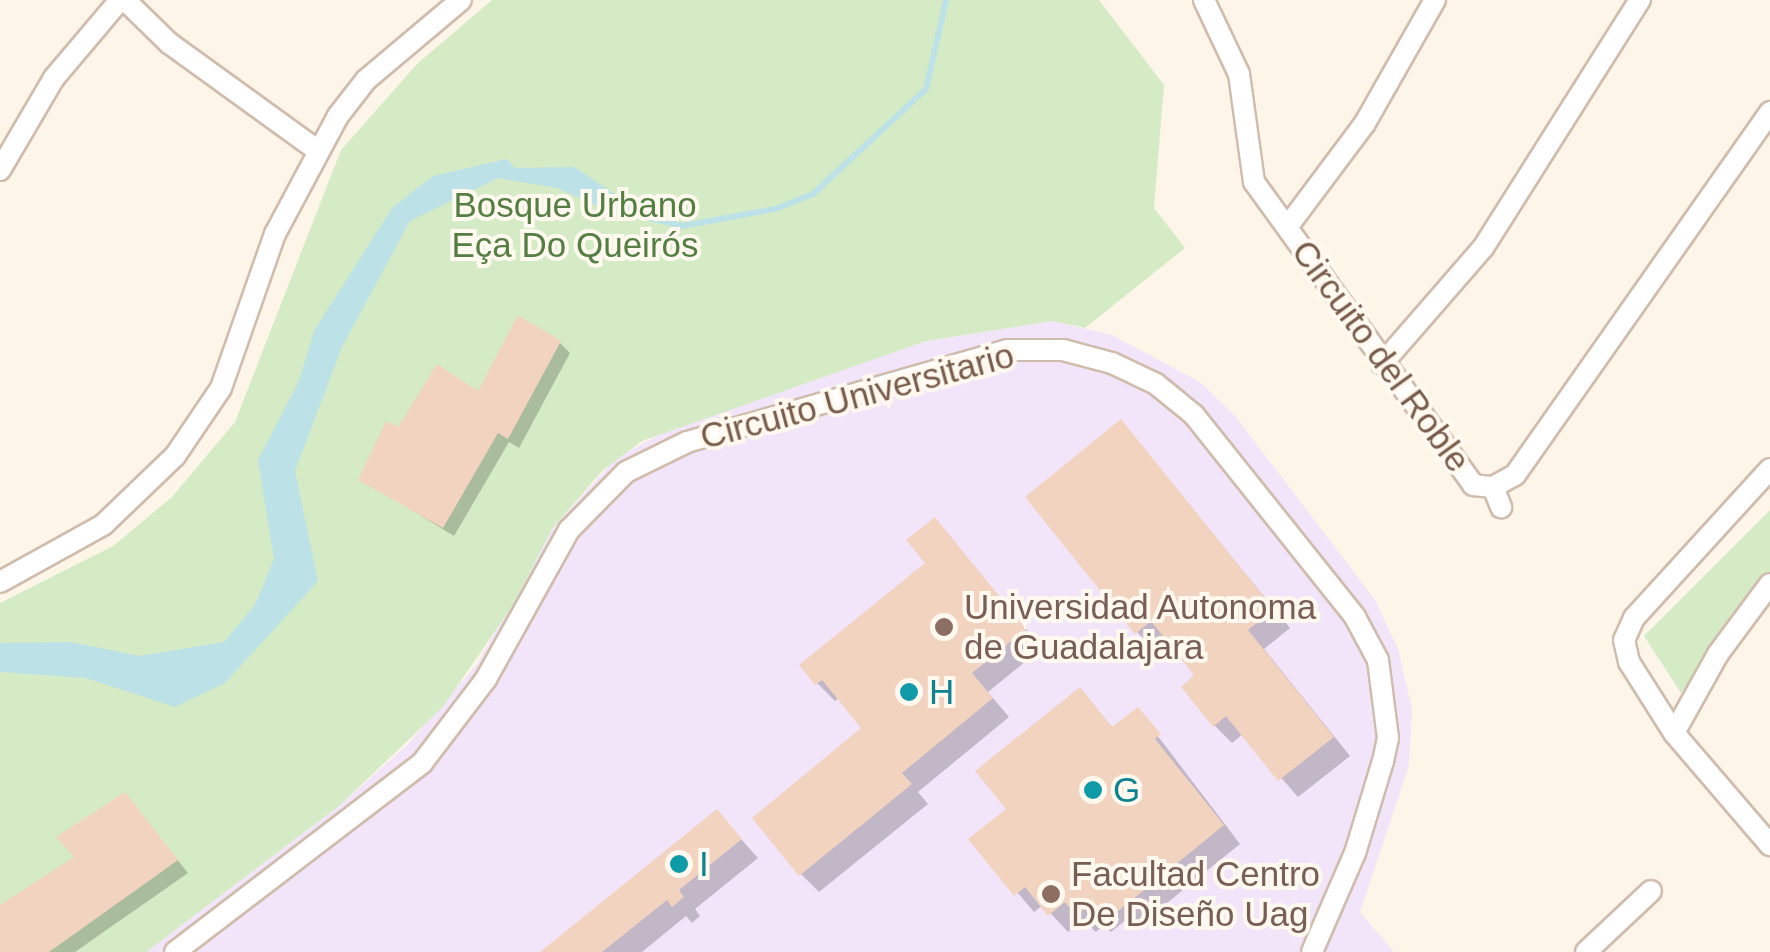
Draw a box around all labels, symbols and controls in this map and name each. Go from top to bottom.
park label: Bosque Urbano Eça Do Queirós [451,184,699,266]
street label: Circuito del Roble [1283,232,1479,480]
street label: Circuito Universitario [696,334,1018,458]
place label: Universidad Autonoma de Guadalajara [964,586,1318,668]
marker: Universidad Autonoma de Guadalajara [933,616,955,638]
place label: H [929,671,954,713]
marker: H [898,681,920,703]
place label: G [1113,769,1140,811]
marker: G [1082,779,1104,801]
place label: I [699,843,709,885]
marker: I [668,853,690,875]
place label: Facultad Centro De Diseño Uag [1071,853,1320,935]
marker: Facultad Centro De Diseño Uag [1040,883,1062,905]

